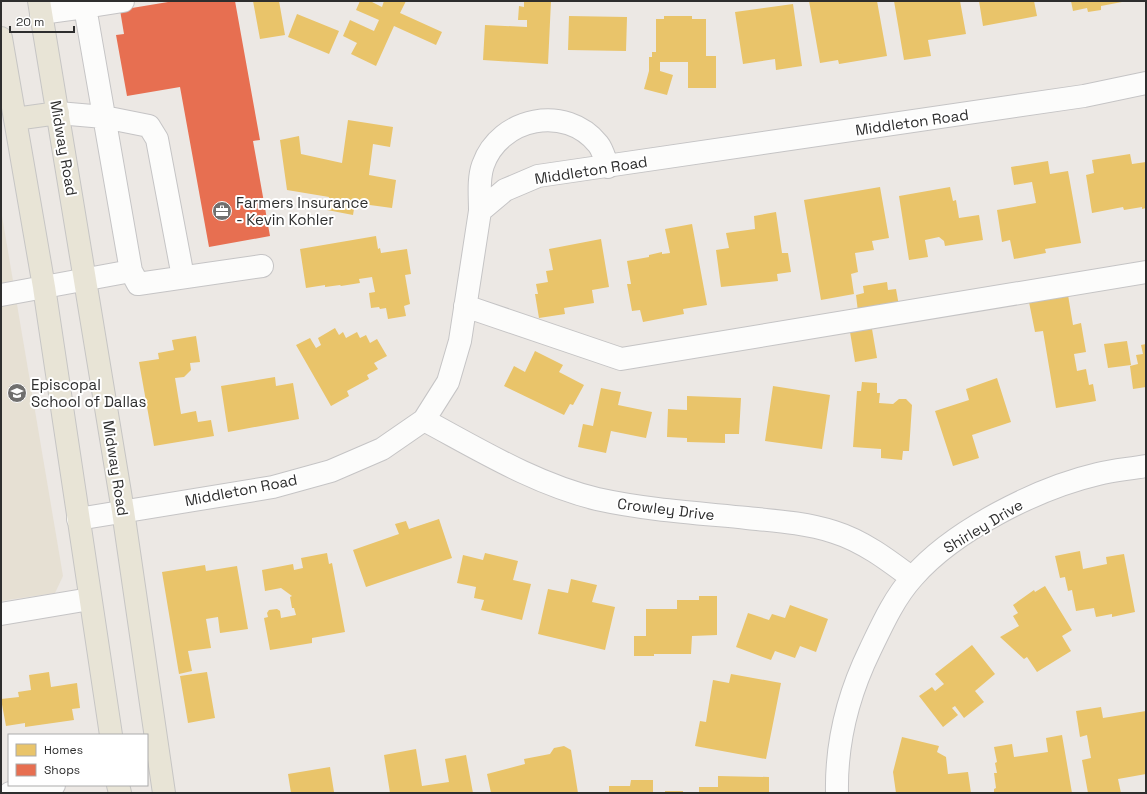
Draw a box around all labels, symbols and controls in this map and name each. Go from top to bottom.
scale bar [10,8,74,34]
text: 20 m [16,14,44,30]
street label: Midway Road [46,99,82,197]
street label: Middleton Road [854,105,970,139]
street label: Middleton Road [533,152,649,188]
place label: Farmers Insurance - Kevin Kohler [236,193,368,229]
office icon: Farmers Insurance - Kevin Kohler [211,200,233,222]
place label: Episcopal School of Dallas [31,375,146,411]
school or university icon: Episcopal School of Dallas [6,382,28,404]
street label: Midway Road [99,419,133,517]
street label: Middleton Road [183,470,299,510]
street label: Crowley Drive [616,494,716,524]
street label: Shirley Drive [940,495,1026,557]
legend [8,734,148,786]
text: Homes [44,742,83,758]
text: Shops [44,762,80,778]

